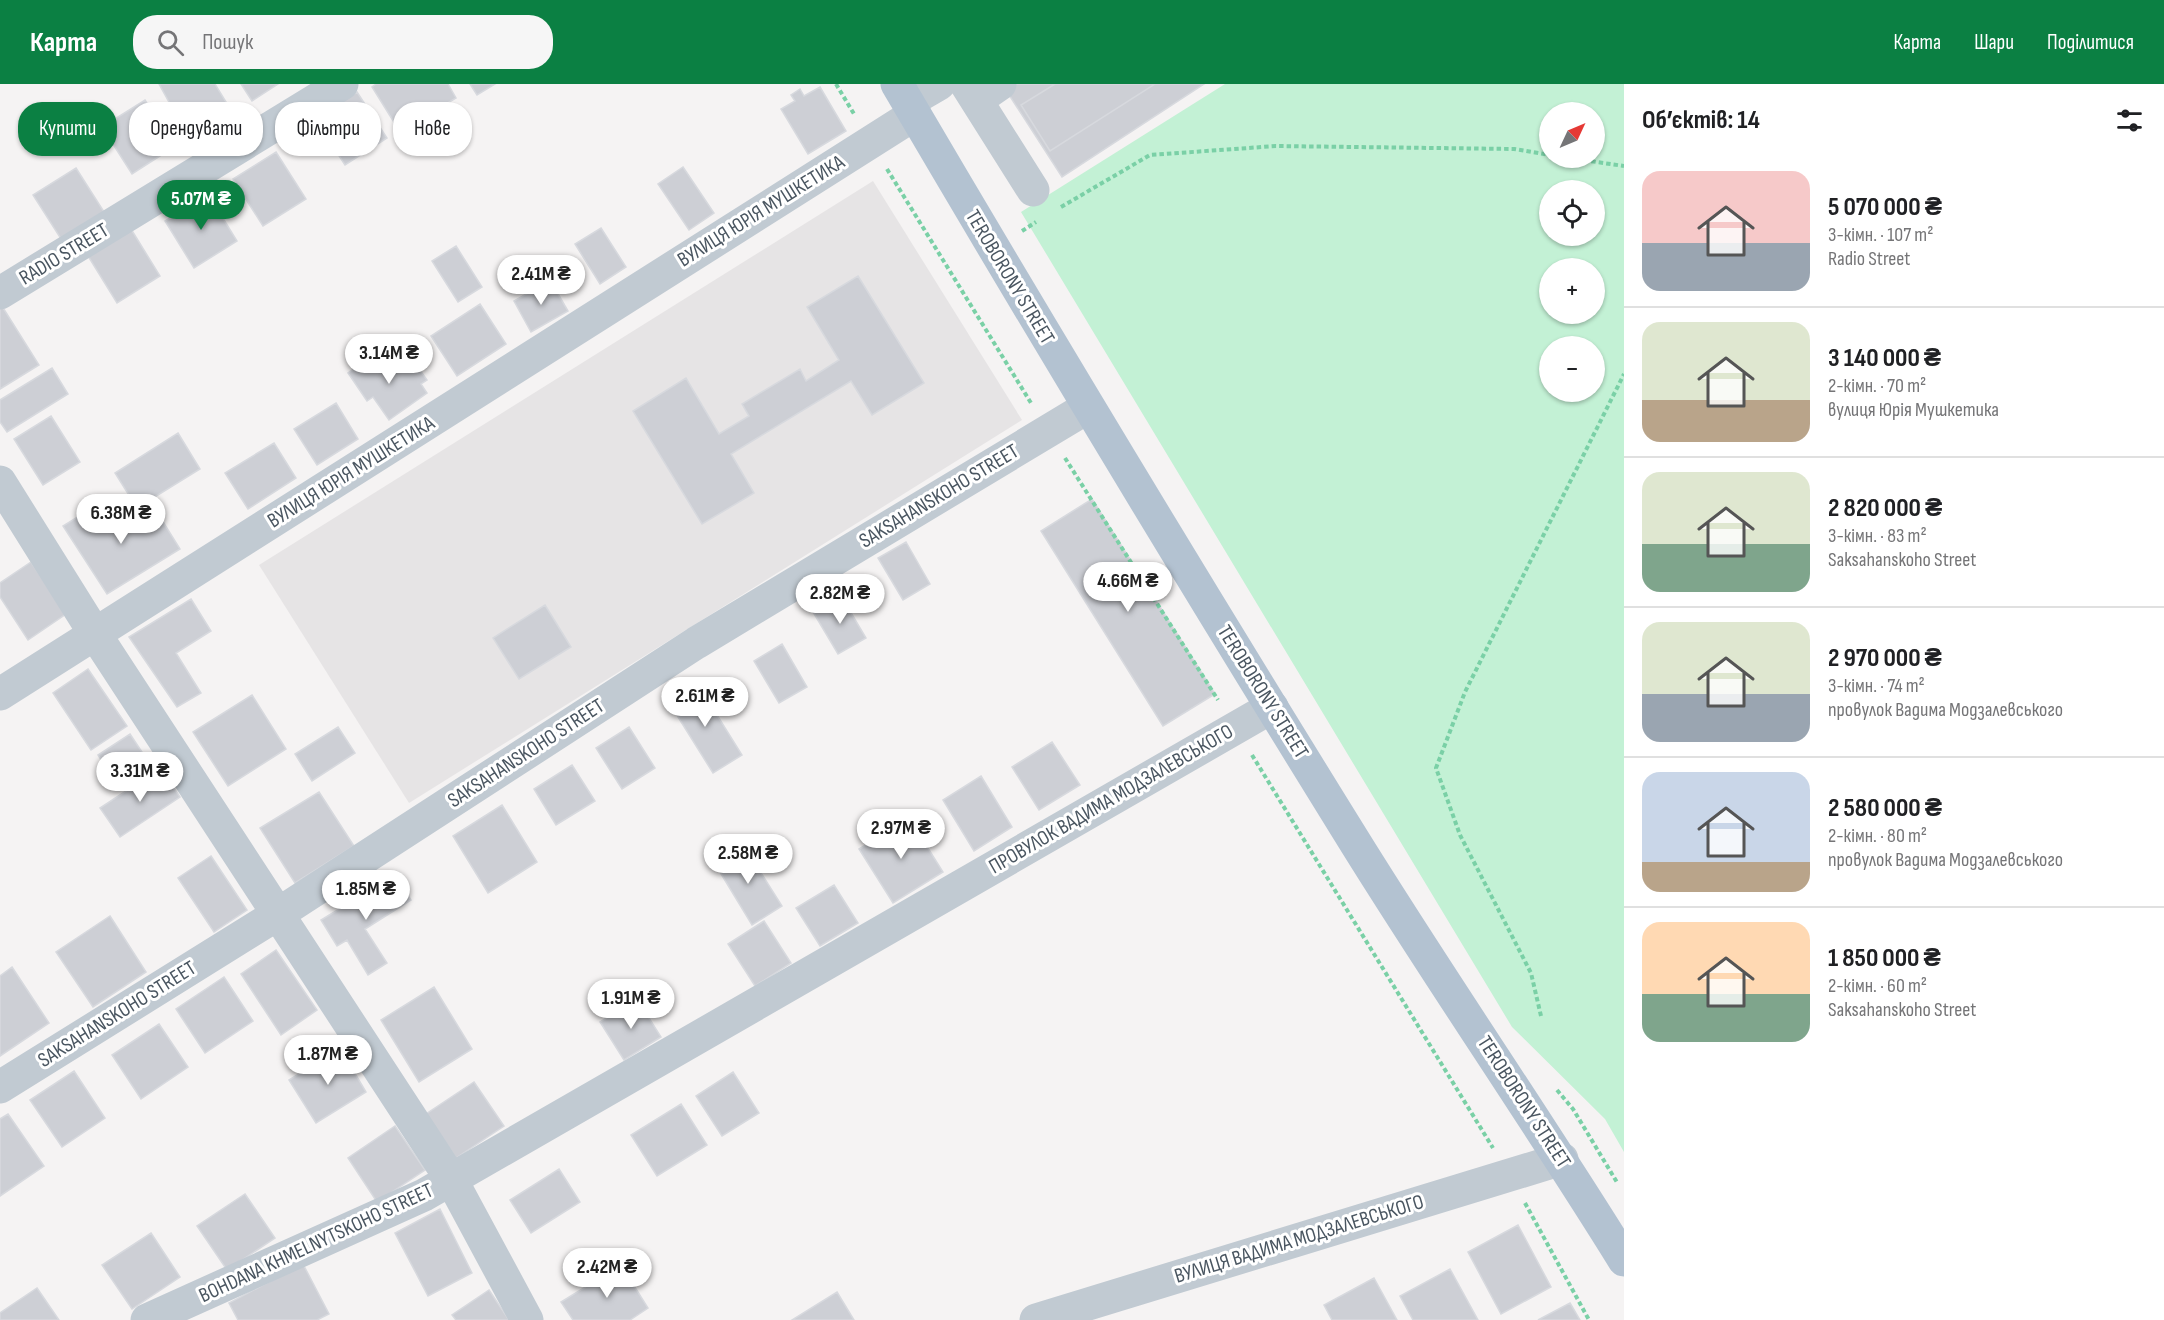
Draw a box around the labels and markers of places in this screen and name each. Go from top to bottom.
pin: 5.07M ₴ [146,180,256,231]
pin: 2.41M ₴ [486,255,596,306]
pin: 3.14M ₴ [334,334,444,385]
pin: 6.38M ₴ [66,494,176,545]
pin: 4.66M ₴ [1073,562,1183,613]
pin: 2.82M ₴ [785,574,895,625]
pin: 2.61M ₴ [650,677,760,728]
pin: 3.31M ₴ [85,752,195,803]
pin: 2.97M ₴ [846,809,956,860]
pin: 2.58M ₴ [693,834,803,885]
pin: 1.85M ₴ [311,870,421,921]
pin: 1.91M ₴ [576,979,686,1030]
pin: 1.87M ₴ [273,1035,383,1086]
pin: 2.42M ₴ [552,1248,662,1299]

